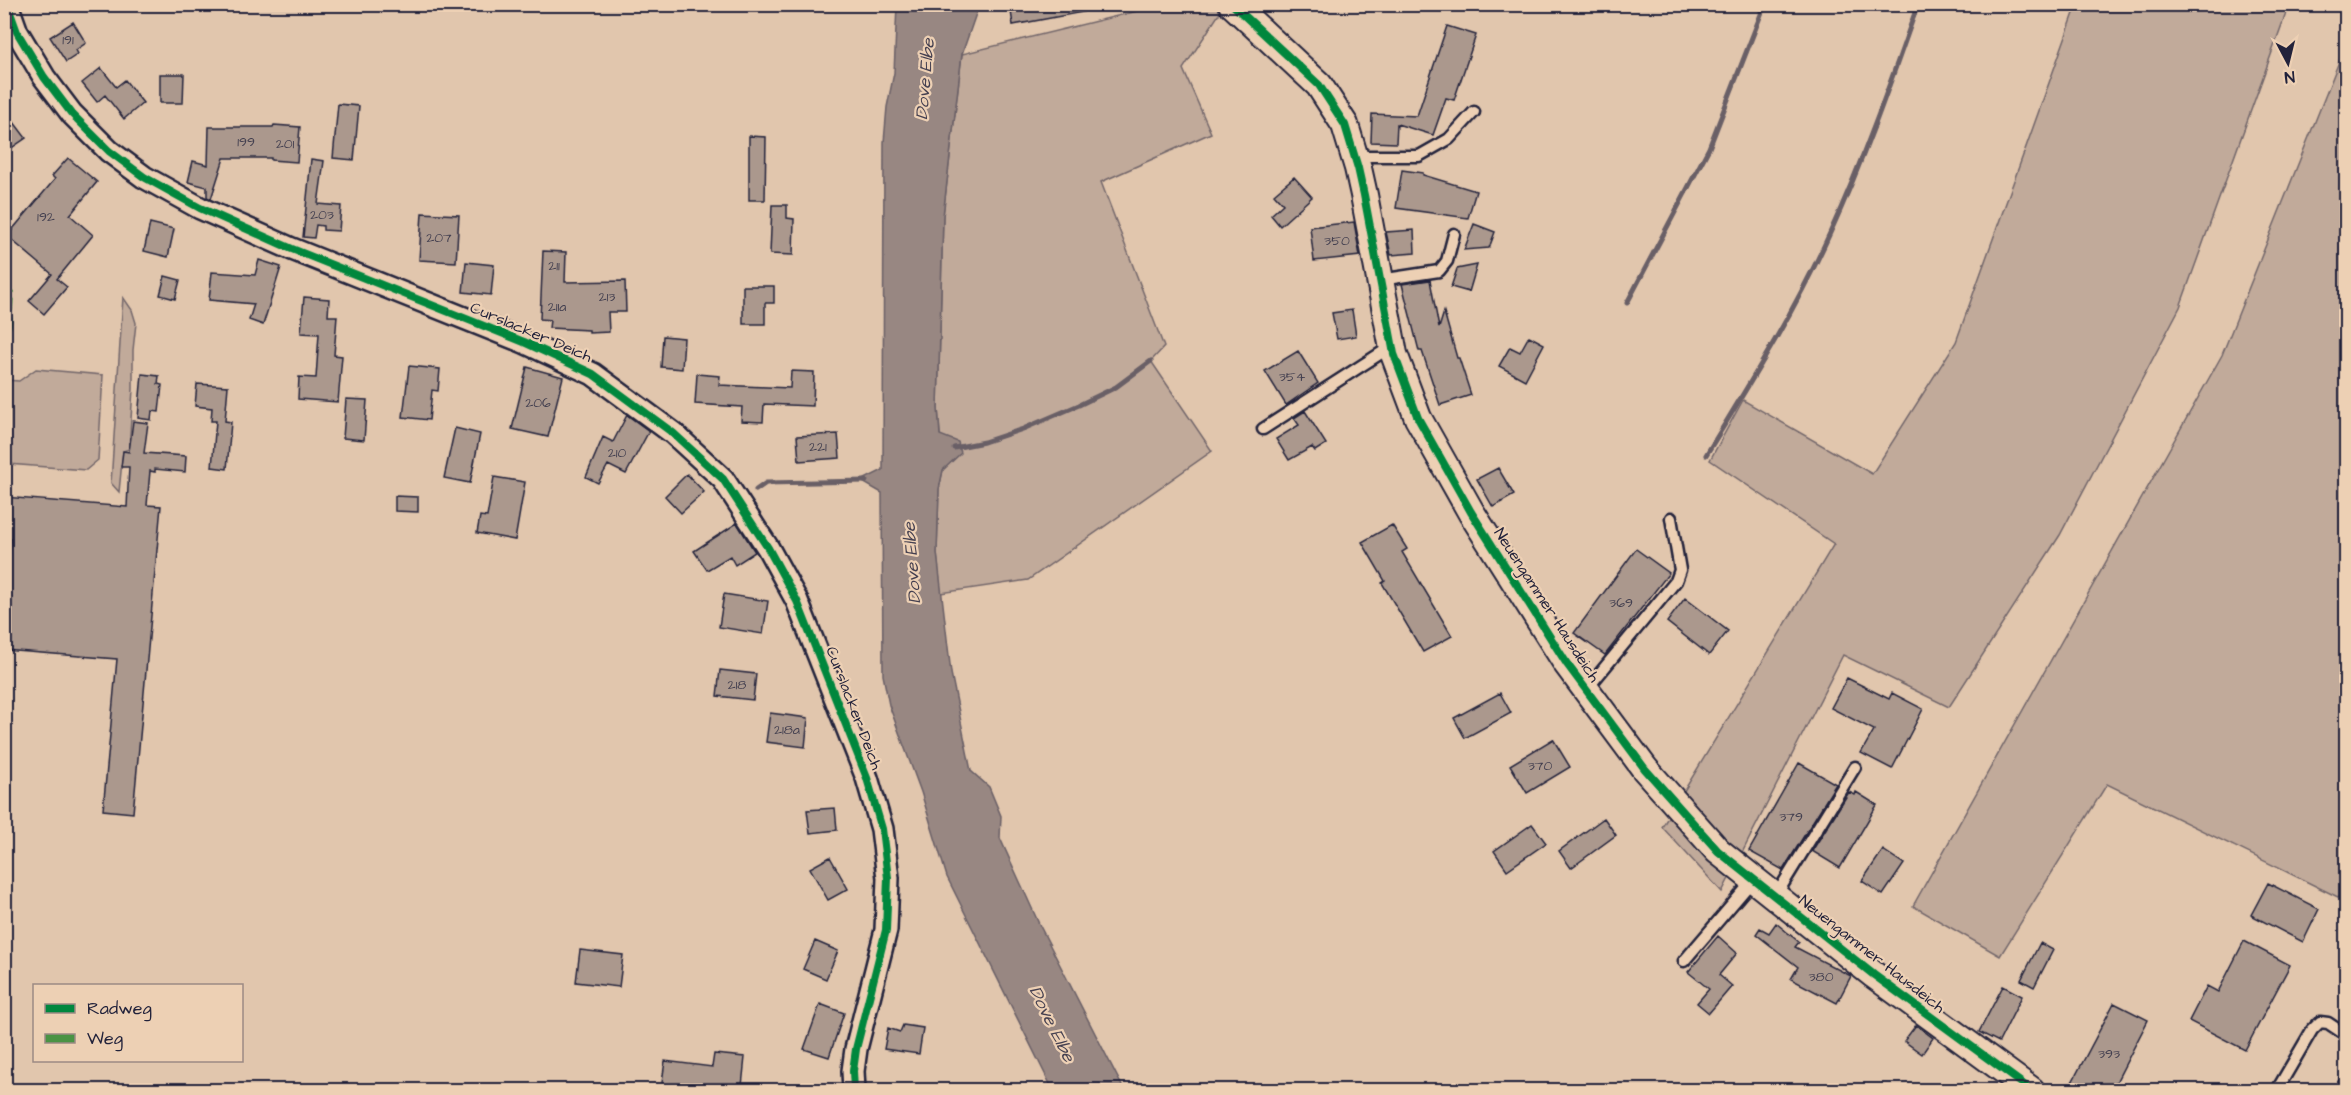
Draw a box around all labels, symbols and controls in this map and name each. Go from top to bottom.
house number: 191 [62,30,74,50]
north arrow [2258,33,2318,93]
water label: Dove Elbe [909,36,941,121]
text: N [2283,65,2296,88]
house number: 199 [237,132,255,152]
house number: 201 [276,134,295,154]
house number: 203 [310,205,334,225]
house number: 192 [37,207,55,227]
house number: 207 [426,228,452,248]
house number: 350 [1324,231,1350,251]
house number: 211 [548,256,560,276]
house number: 213 [599,287,615,307]
street label: Curslacker Deich [467,296,595,368]
house number: 211a [548,297,566,317]
house number: 354 [1279,367,1306,387]
house number: 206 [525,393,551,413]
house number: 221 [809,437,827,457]
house number: 210 [608,443,626,463]
water label: Dove Elbe [897,520,927,604]
street label: Neuengammer Hausdeich [1488,524,1605,687]
house number: 369 [1609,593,1633,613]
street label: Curslacker Deich [820,643,888,773]
house number: 218 [728,675,746,695]
house number: 218a [774,720,800,740]
house number: 370 [1528,756,1552,776]
house number: 379 [1779,807,1803,827]
street label: Neuengammer Hausdeich [1794,890,1950,1019]
house number: 380 [1808,967,1834,987]
water label: Dove Elbe [1023,982,1082,1067]
legend [33,984,243,1062]
text: Radweg [87,996,152,1022]
text: Weg [87,1026,123,1052]
house number: 393 [2098,1044,2120,1064]

